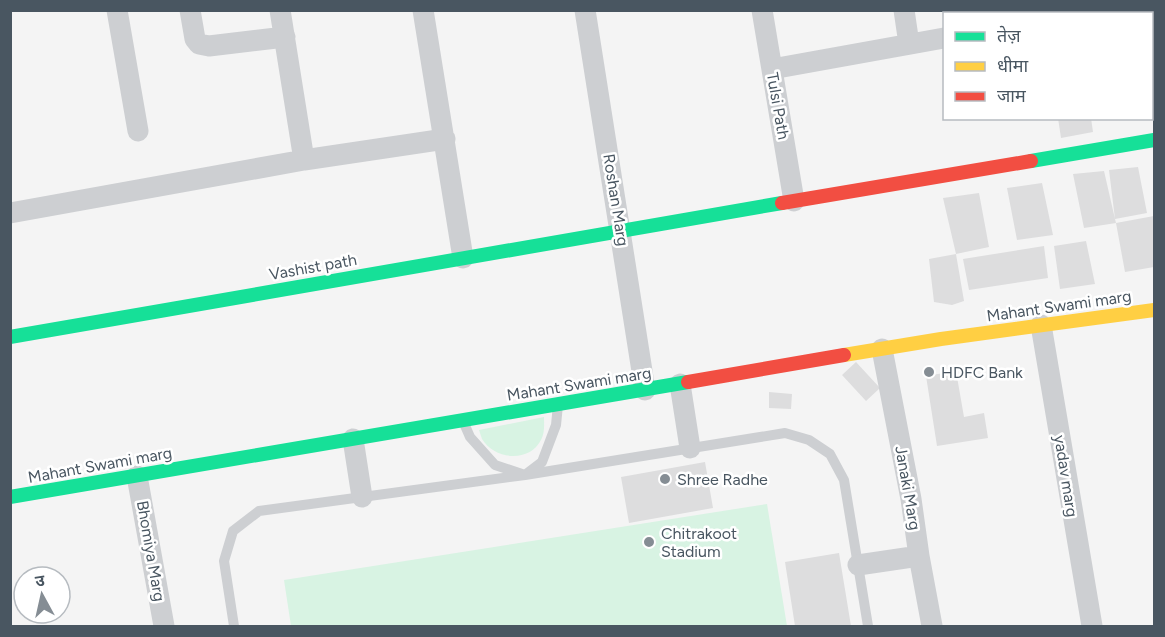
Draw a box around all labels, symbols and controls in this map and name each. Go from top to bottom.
legend [943,12,1153,120]
text: तेज़ [997,25,1021,47]
text: धीमा [997,55,1028,77]
street label: Tulsi Path [763,71,793,141]
text: जाम [997,85,1027,107]
street label: Roshan Marg [599,152,633,248]
street label: Vashist path [268,250,358,284]
street label: Mahant Swami marg [985,286,1133,326]
street label: Mahant Swami marg [505,363,653,405]
place label: HDFC Bank [941,363,1023,382]
marker: HDFC Bank [922,365,936,379]
street label: yadav marg [1050,434,1082,518]
street label: Mahant Swami marg [26,443,174,487]
street label: Janaki Marg [891,444,925,532]
place label: Shree Radhe [677,470,768,489]
marker: Shree Radhe [658,472,672,486]
street label: Bhomiya Marg [133,499,169,603]
place label: Chitrakoot Stadium [661,524,737,561]
marker: Chitrakoot Stadium [642,535,656,549]
north arrow [12,565,72,625]
text: उ [34,570,47,591]

